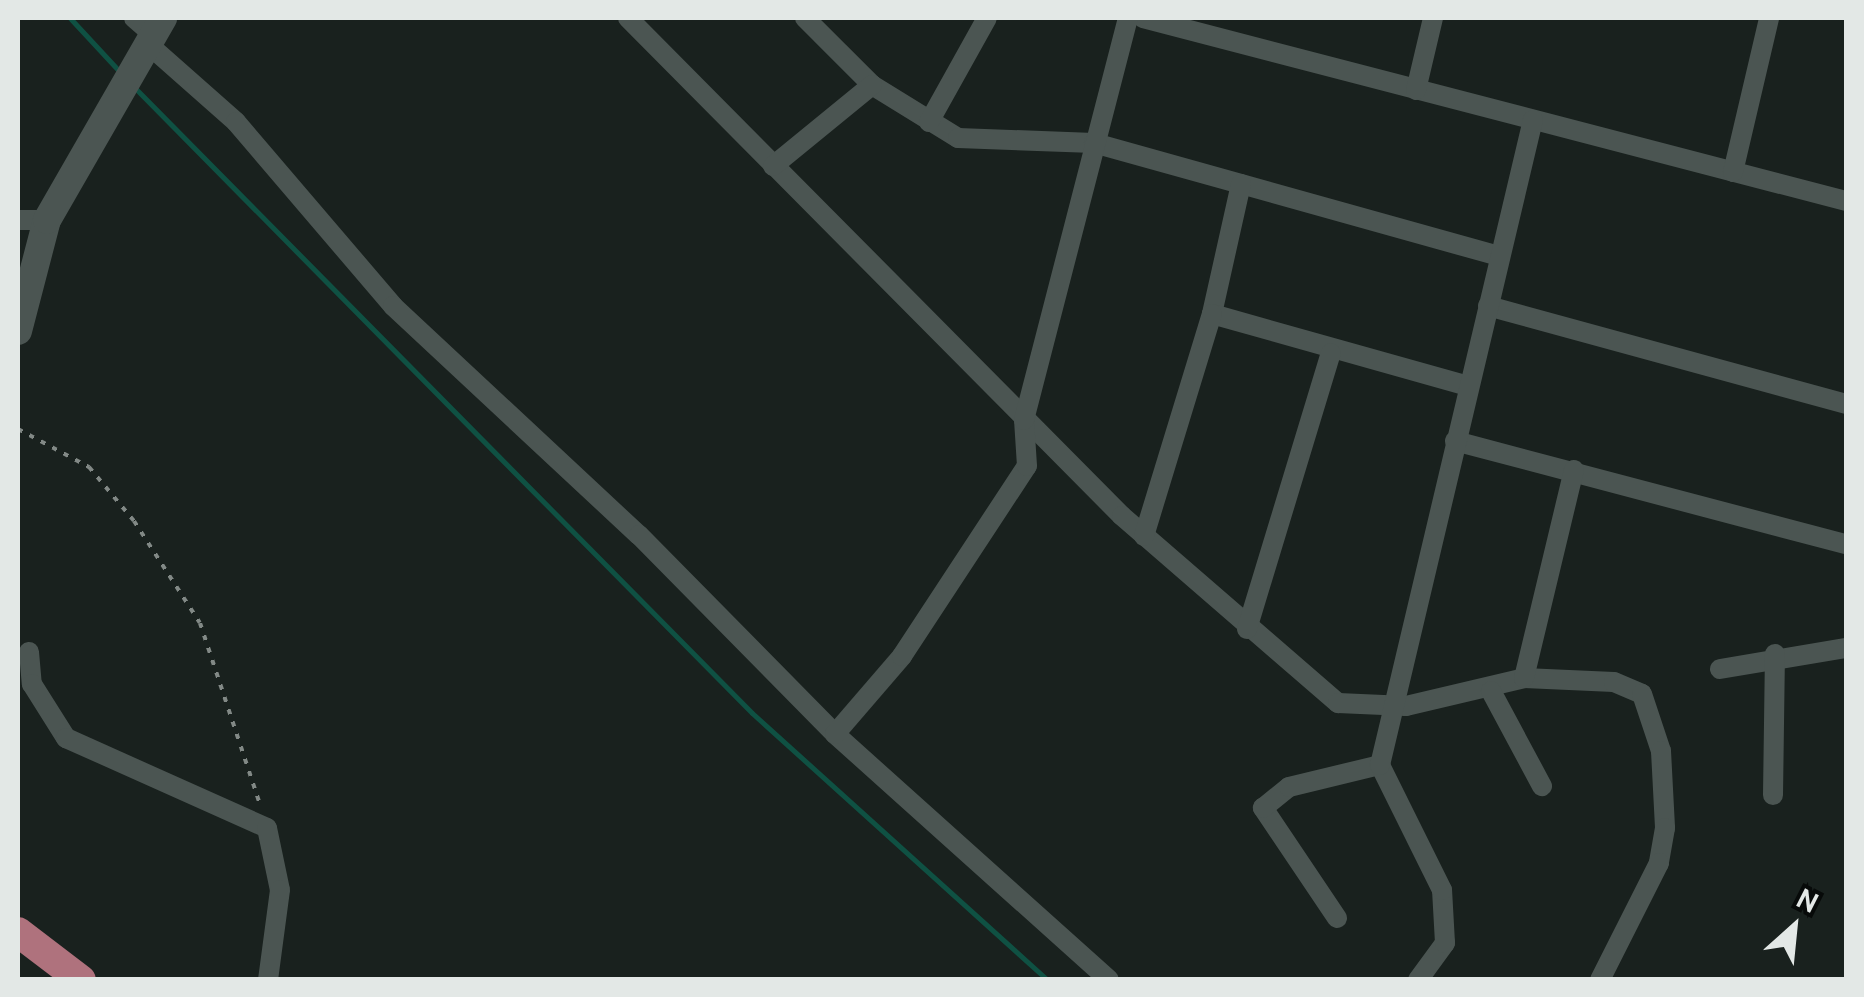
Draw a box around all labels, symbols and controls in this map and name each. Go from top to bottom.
north arrow [1744,877,1844,977]
text: N [1791,881,1824,920]

